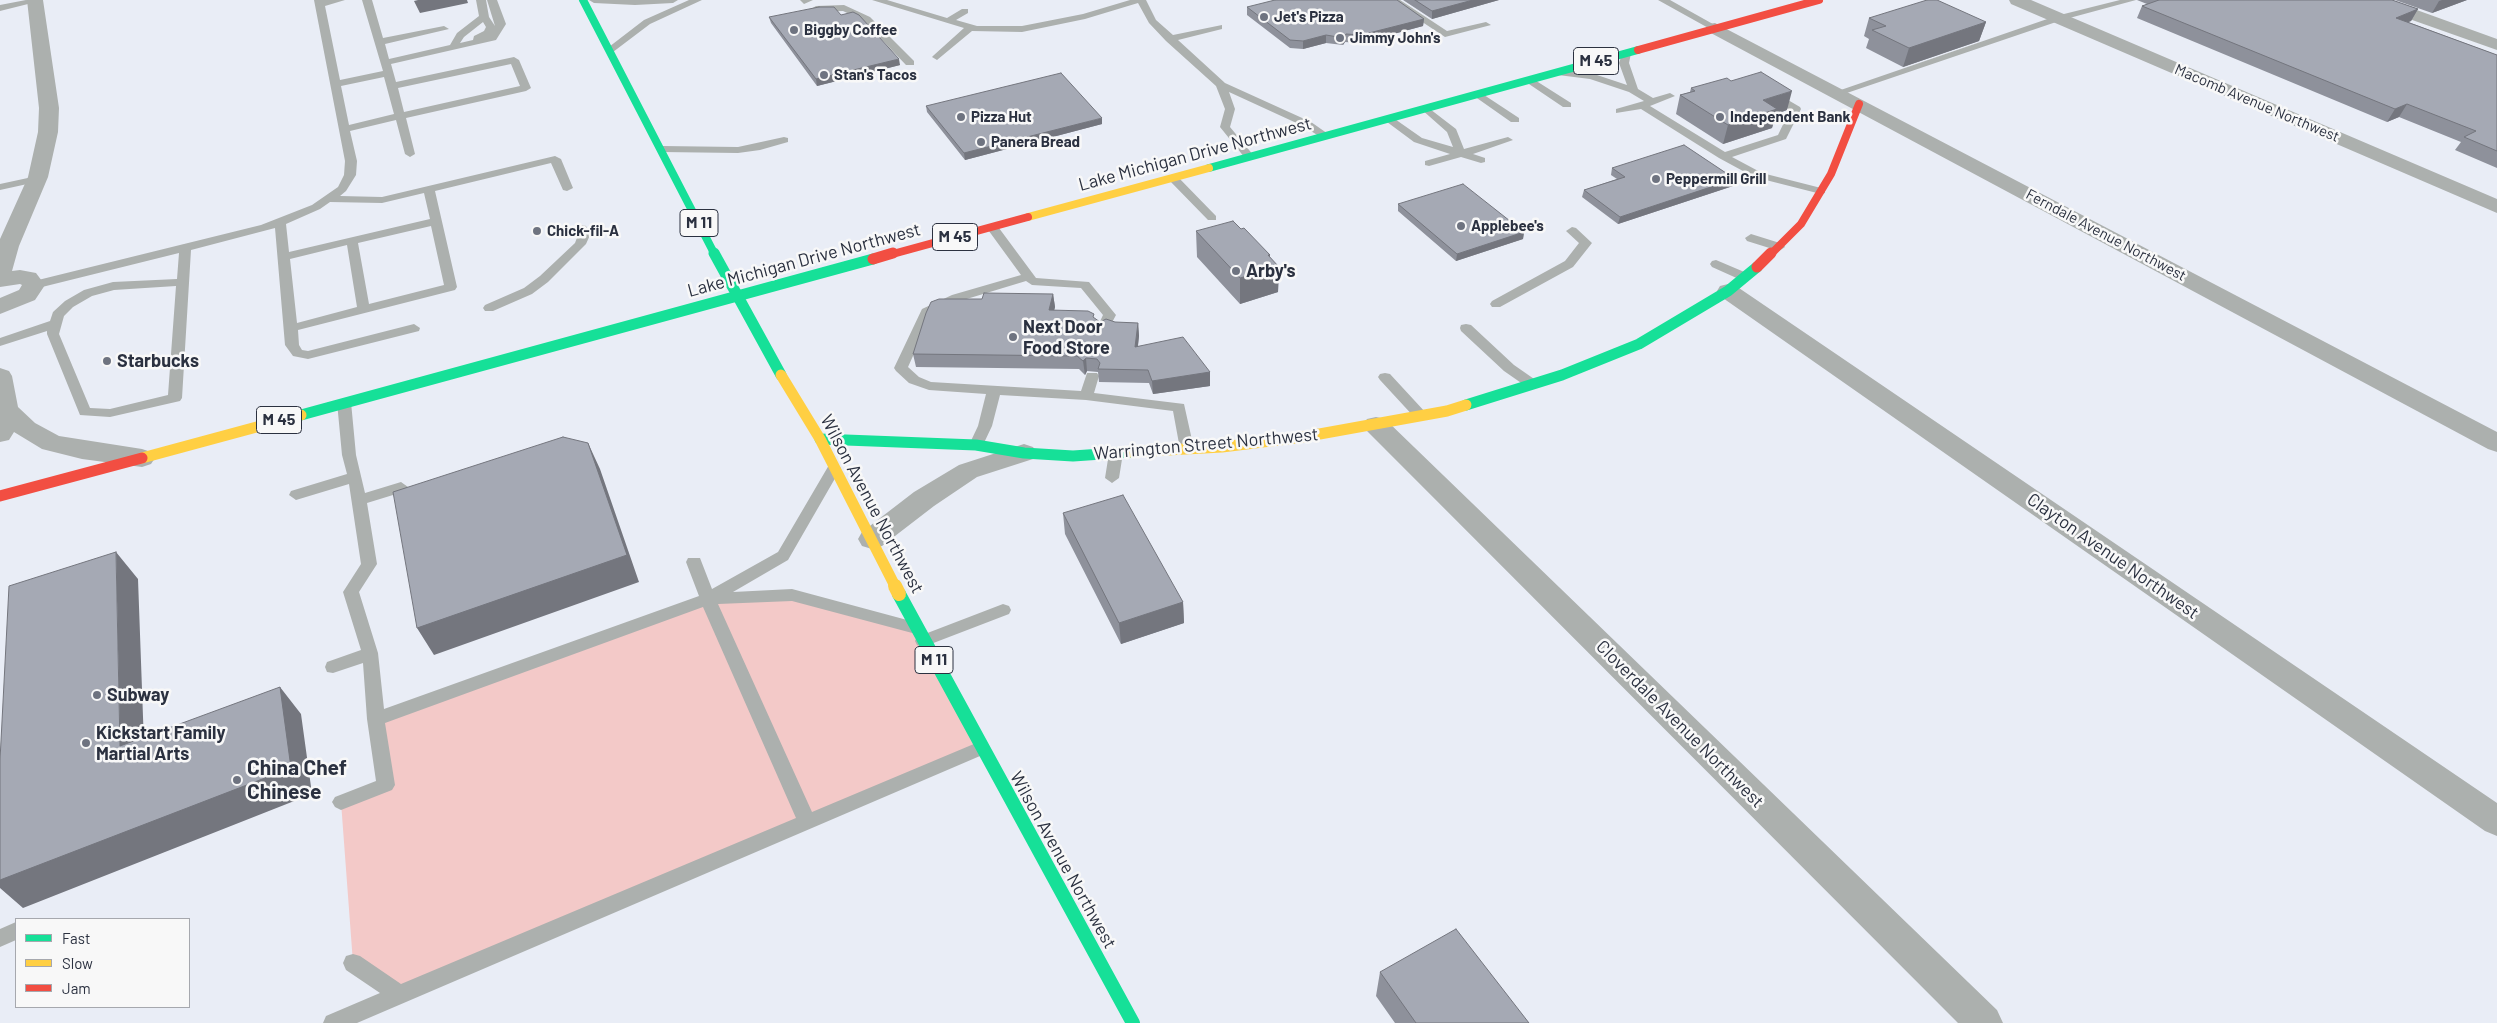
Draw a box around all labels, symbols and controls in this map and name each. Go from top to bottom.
place label: Jet's Pizza [1274,8,1344,26]
marker: Jet's Pizza [1258,11,1270,23]
place label: Biggby Coffee [804,21,897,39]
marker: Biggby Coffee [788,24,800,36]
place label: Jimmy John's [1350,29,1440,47]
marker: Jimmy John's [1334,32,1346,44]
road number: M 45 [1574,48,1618,74]
street label: Macomb Avenue Northwest [2172,60,2342,146]
place label: Stan's Tacos [834,66,917,84]
marker: Stan's Tacos [818,69,830,81]
place label: Pizza Hut [971,108,1032,126]
place label: Independent Bank [1730,108,1851,126]
marker: Pizza Hut [955,111,967,123]
marker: Independent Bank [1714,111,1726,123]
street label: Lake Michigan Drive Northwest [1076,112,1314,196]
place label: Panera Bread [991,133,1080,151]
marker: Panera Bread [975,136,987,148]
place label: Peppermill Grill [1666,170,1766,188]
marker: Peppermill Grill [1650,173,1662,185]
street label: Ferndale Avenue Northwest [2023,185,2189,285]
road number: M 11 [680,210,718,237]
place label: Applebee's [1471,217,1544,235]
street label: Lake Michigan Drive Northwest [685,218,923,302]
marker: Applebee's [1455,220,1467,232]
place label: Chick-fil-A [547,222,619,240]
road number: M 45 [932,223,978,250]
marker: Chick-fil-A [531,225,543,237]
place label: Arby's [1246,260,1295,282]
marker: Arby's [1230,265,1242,277]
place label: Next Door Food Store [1023,316,1110,358]
marker: Next Door Food Store [1007,331,1019,343]
place label: Starbucks [117,350,199,372]
marker: Starbucks [101,355,113,367]
road number: M 45 [256,406,302,434]
street label: Wilson Avenue Northwest [816,411,928,597]
street label: Warrington Street Northwest [1093,423,1319,465]
street label: Clayton Avenue Northwest [2023,488,2203,624]
street label: Cloverdale Avenue Northwest [1592,636,1768,812]
road number: M 11 [915,646,953,674]
place label: Subway [107,684,169,706]
marker: Subway [91,689,103,701]
place label: Kickstart Family Martial Arts [96,722,226,764]
marker: Kickstart Family Martial Arts [80,737,92,749]
place label: China Chef Chinese [247,755,347,805]
street label: Wilson Avenue Northwest [1005,768,1121,952]
marker: China Chef Chinese [231,774,243,786]
legend [15,918,190,1008]
text: Fast [62,929,90,947]
text: Slow [62,954,93,972]
text: Jam [62,979,91,997]

